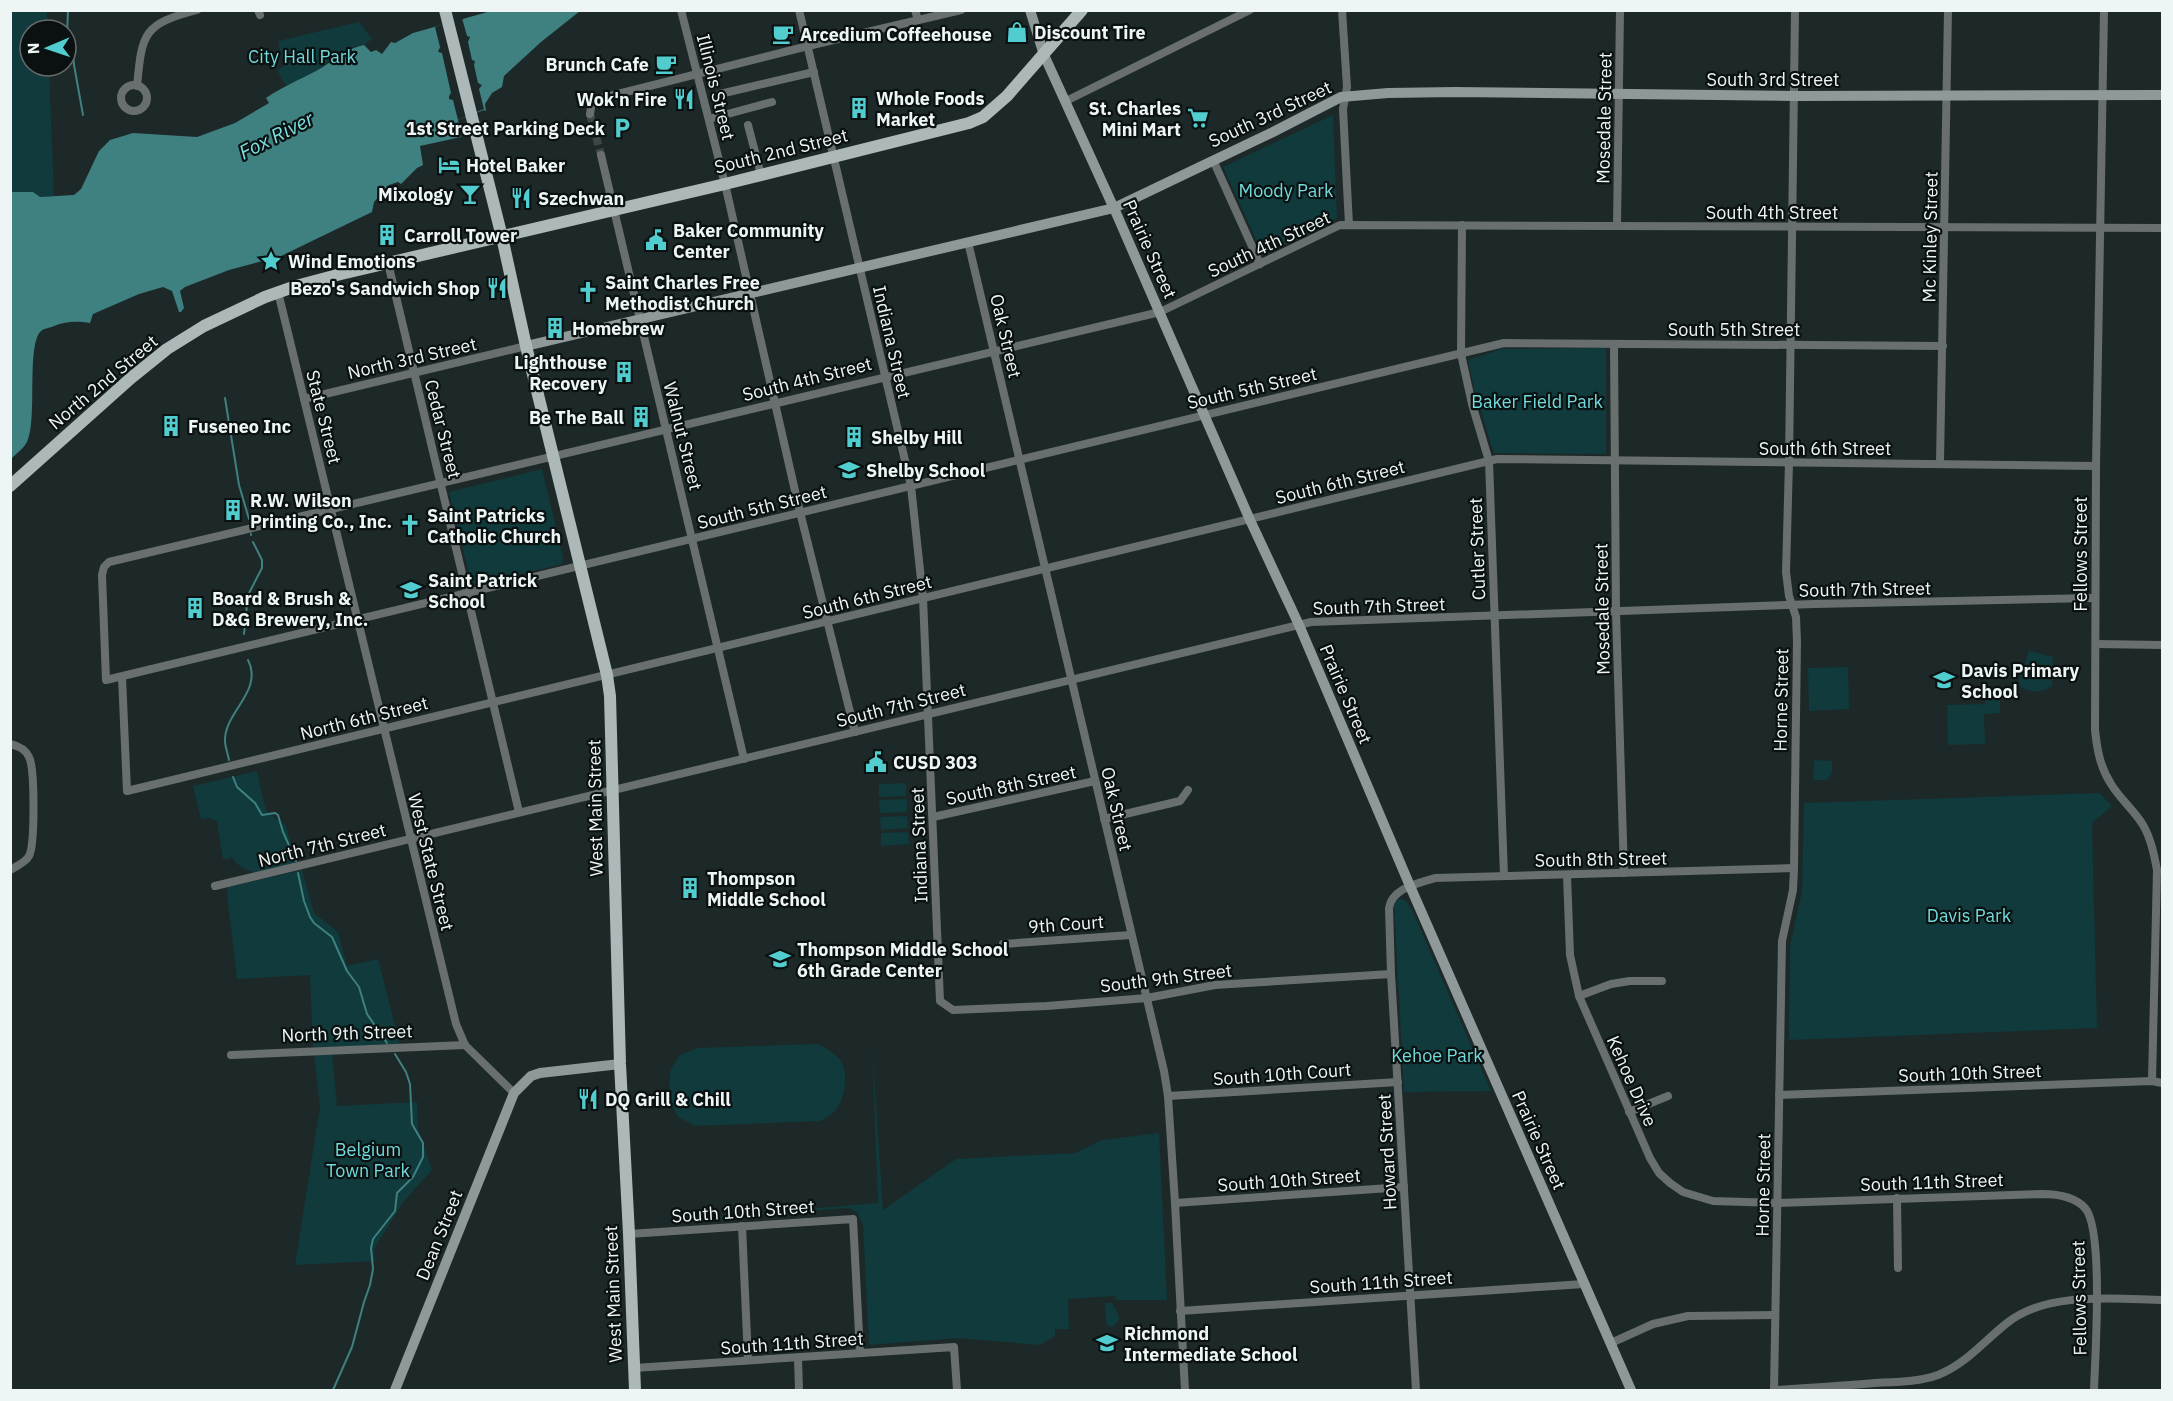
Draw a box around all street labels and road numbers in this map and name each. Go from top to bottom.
street label: Illinois Street [692,32,740,142]
street label: Mosedale Street [1591,52,1617,184]
street label: South 3rd Street [1707,68,1839,91]
street label: South 3rd Street [1205,75,1335,153]
street label: South 2nd Street [712,123,850,179]
street label: Mc Kinley Street [1917,171,1943,303]
street label: Prairie Street [1118,196,1182,302]
street label: South 4th Street [1706,201,1838,224]
street label: South 4th Street [1204,206,1334,282]
street label: Indiana Street [868,283,916,401]
street label: Oak Street [985,292,1027,380]
street label: South 5th Street [1668,318,1800,341]
street label: North 2nd Street [44,330,162,434]
street label: North 3rd Street [345,332,479,384]
street label: South 4th Street [740,352,874,406]
street label: South 5th Street [1185,362,1319,414]
street label: State Street [301,368,347,466]
street label: Cedar Street [420,377,466,481]
street label: Walnut Street [658,379,708,493]
street label: South 6th Street [1759,437,1891,460]
street label: South 6th Street [1273,455,1407,509]
street label: South 5th Street [695,480,829,534]
street label: Fellows Street [2069,496,2092,612]
street label: Cutler Street [1464,497,1490,601]
street label: Mosedale Street [1589,543,1615,675]
street label: South 6th Street [800,570,934,624]
street label: South 7th Street [1799,576,1931,602]
street label: South 7th Street [1312,592,1446,620]
street label: Prairie Street [1315,641,1377,747]
street label: Horne Street [1769,648,1793,752]
street label: South 7th Street [834,678,968,732]
street label: North 6th Street [298,691,430,745]
street label: West Main Street [582,739,608,877]
street label: South 8th Street [944,760,1078,810]
street label: Oak Street [1096,765,1138,853]
street label: Indiana Street [905,787,933,903]
street label: West State Street [403,791,459,933]
street label: North 7th Street [256,818,388,872]
street label: South 8th Street [1535,846,1667,872]
street label: 9th Court [1027,910,1105,938]
street label: South 9th Street [1099,959,1233,997]
street label: North 9th Street [281,1019,413,1047]
street label: Kehoe Drive [1602,1032,1662,1130]
street label: South 10th Court [1212,1058,1352,1090]
street label: South 10th Street [1898,1059,2042,1087]
street label: Prairie Street [1507,1087,1571,1193]
street label: Howard Street [1372,1093,1402,1211]
street label: Horne Street [1751,1133,1775,1237]
street label: South 10th Street [1217,1164,1361,1196]
street label: South 11th Street [1860,1168,2004,1196]
street label: Dean Street [410,1186,468,1284]
street label: South 10th Street [671,1195,815,1227]
street label: West Main Street [599,1225,627,1363]
street label: Fellows Street [2066,1240,2092,1356]
street label: South 11th Street [1309,1266,1453,1298]
street label: South 11th Street [720,1327,864,1359]

